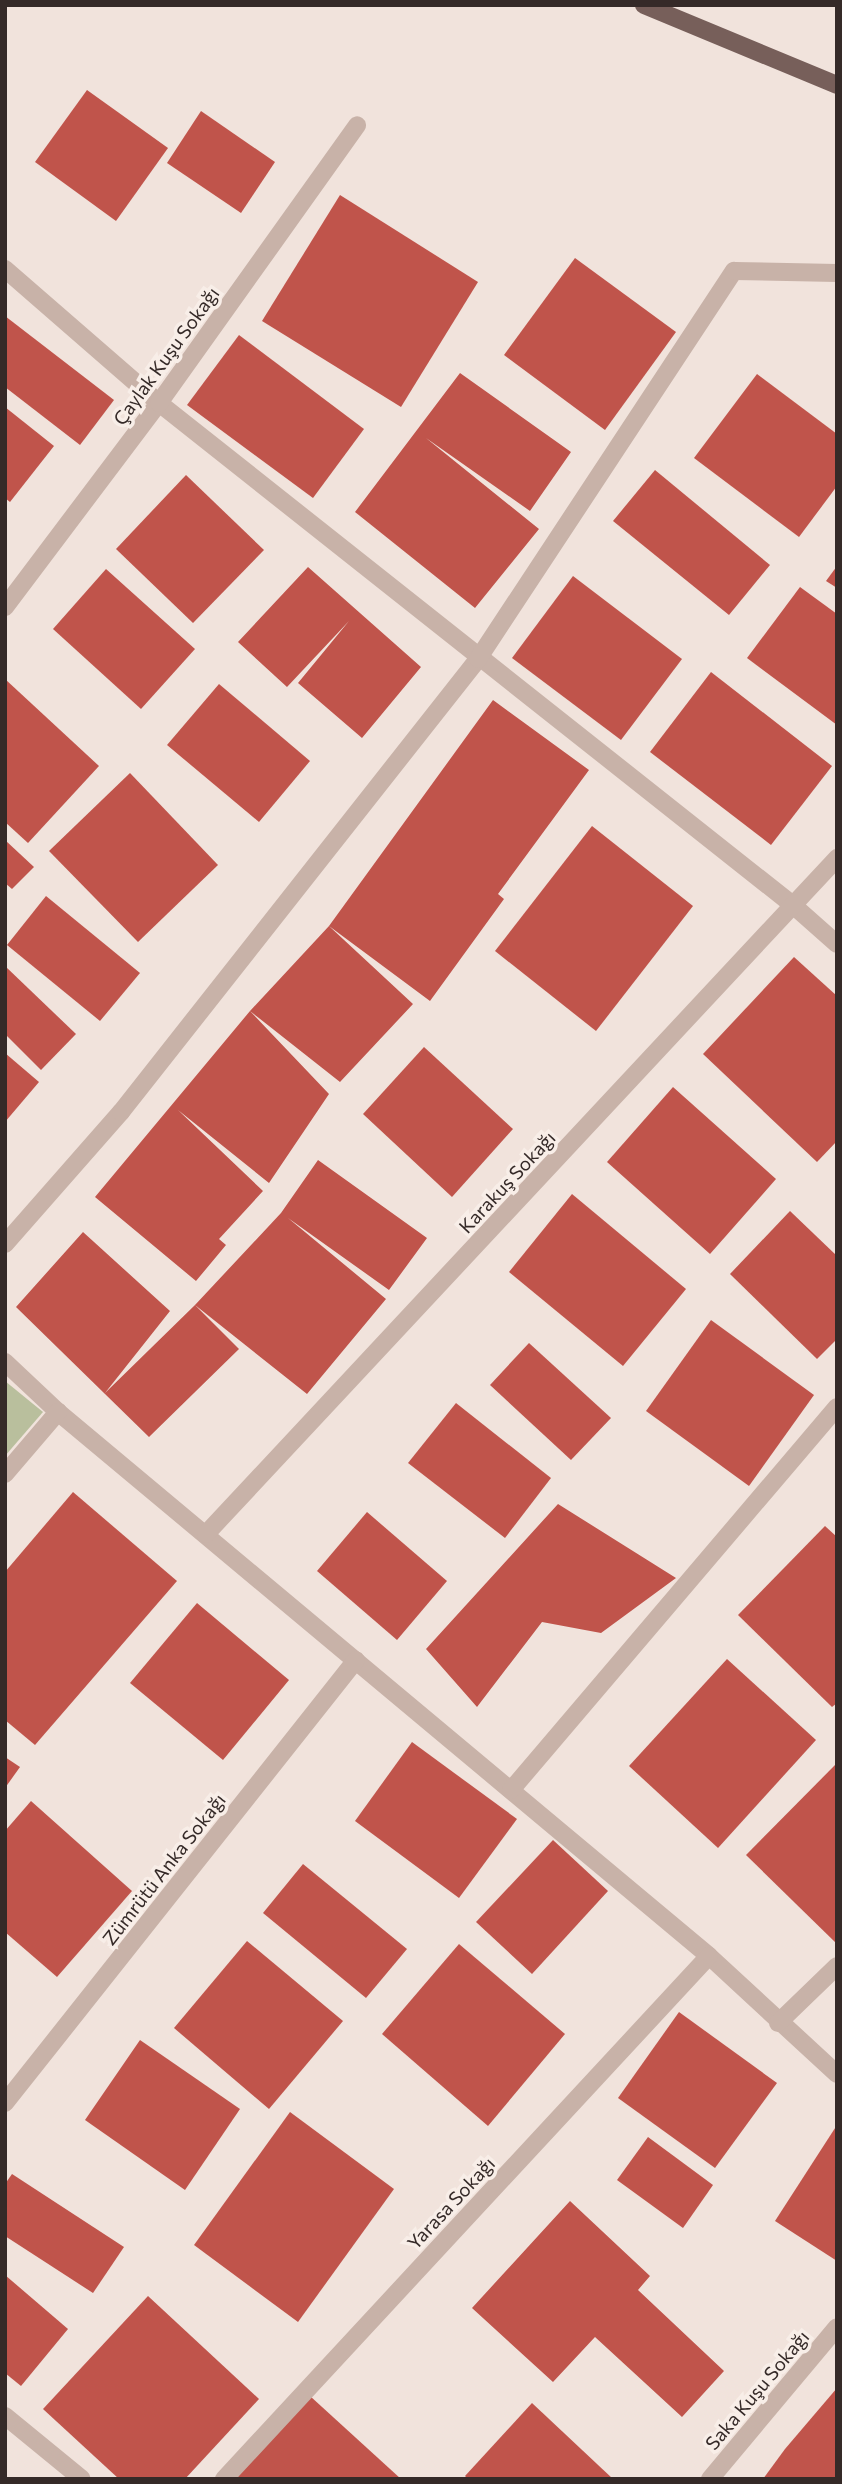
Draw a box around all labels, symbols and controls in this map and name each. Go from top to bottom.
street label: Çaylak Kuşu Sokağı [108,282,224,430]
street label: Karakuş Sokağı [454,1126,560,1238]
street label: Zümrütü Anka Sokağı [98,1789,230,1949]
street label: Yarasa Sokağı [402,2152,500,2254]
street label: Saka Kuşu Sokağı [700,2326,814,2454]

